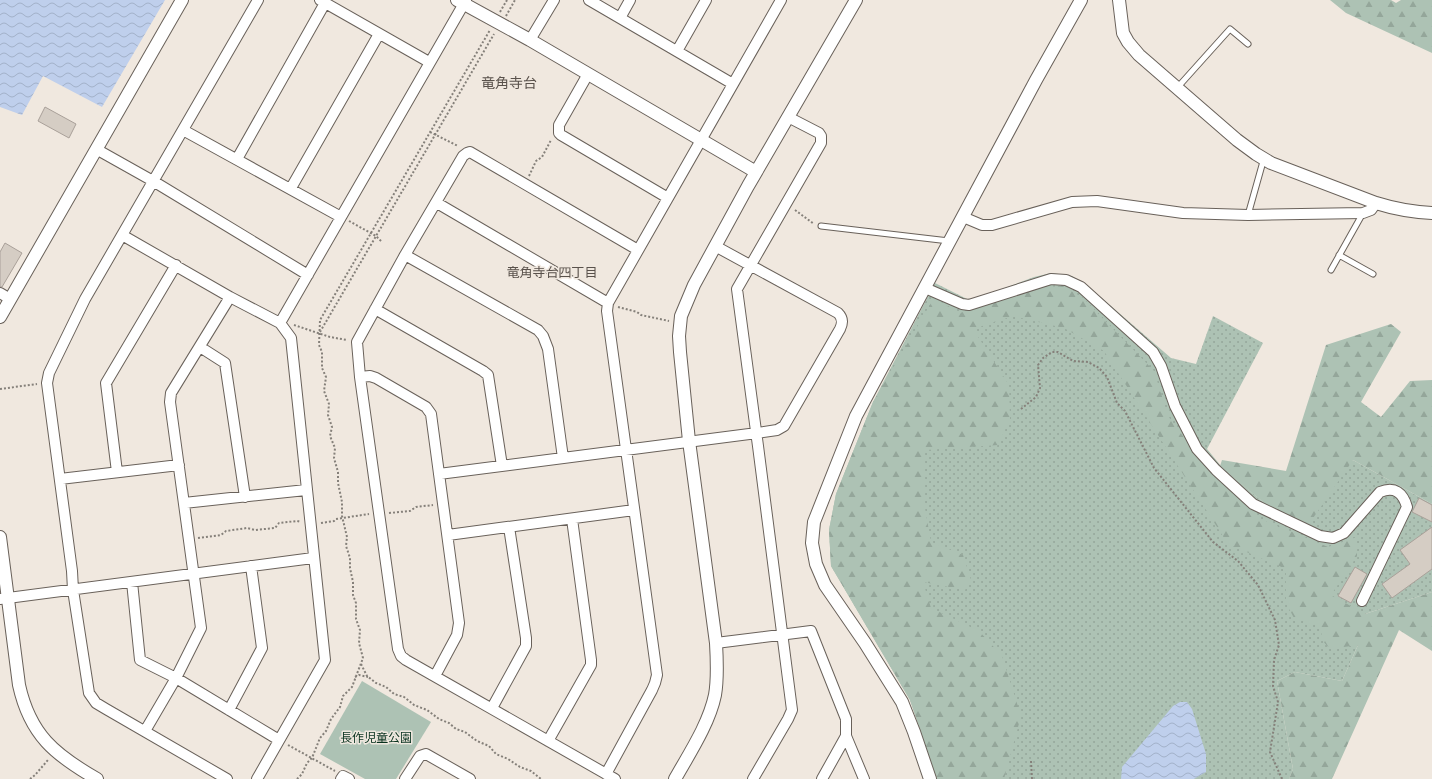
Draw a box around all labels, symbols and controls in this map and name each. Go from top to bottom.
district label: 竜角寺台 [481,74,537,92]
district label: 竜角寺台四丁目 [506,264,598,281]
park label: 長作児童公園 [340,730,412,745]

